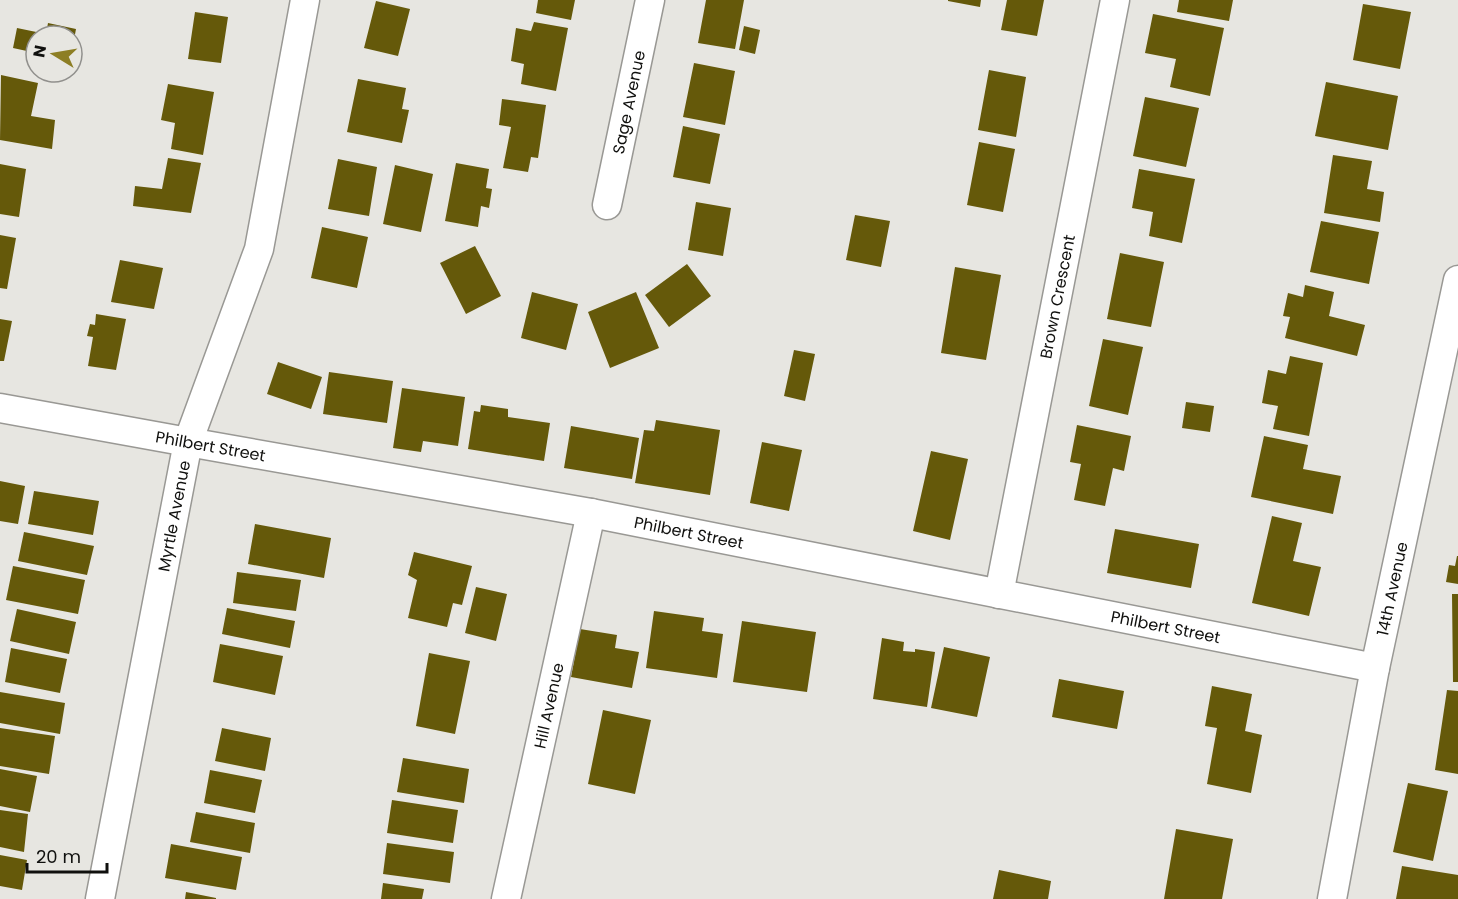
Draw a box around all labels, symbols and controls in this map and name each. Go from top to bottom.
north arrow [24,24,84,84]
text: N [27,43,52,59]
street label: Sage Avenue [607,48,651,156]
street label: Brown Crescent [1034,233,1081,361]
street label: Philbert Street [154,425,267,467]
street label: Myrtle Avenue [152,458,196,574]
street label: Philbert Street [632,511,746,555]
street label: 14th Avenue [1371,540,1414,638]
street label: Philbert Street [1109,605,1222,649]
street label: Hill Avenue [528,661,570,751]
scale bar [27,836,106,874]
text: 20 m [36,844,81,869]

